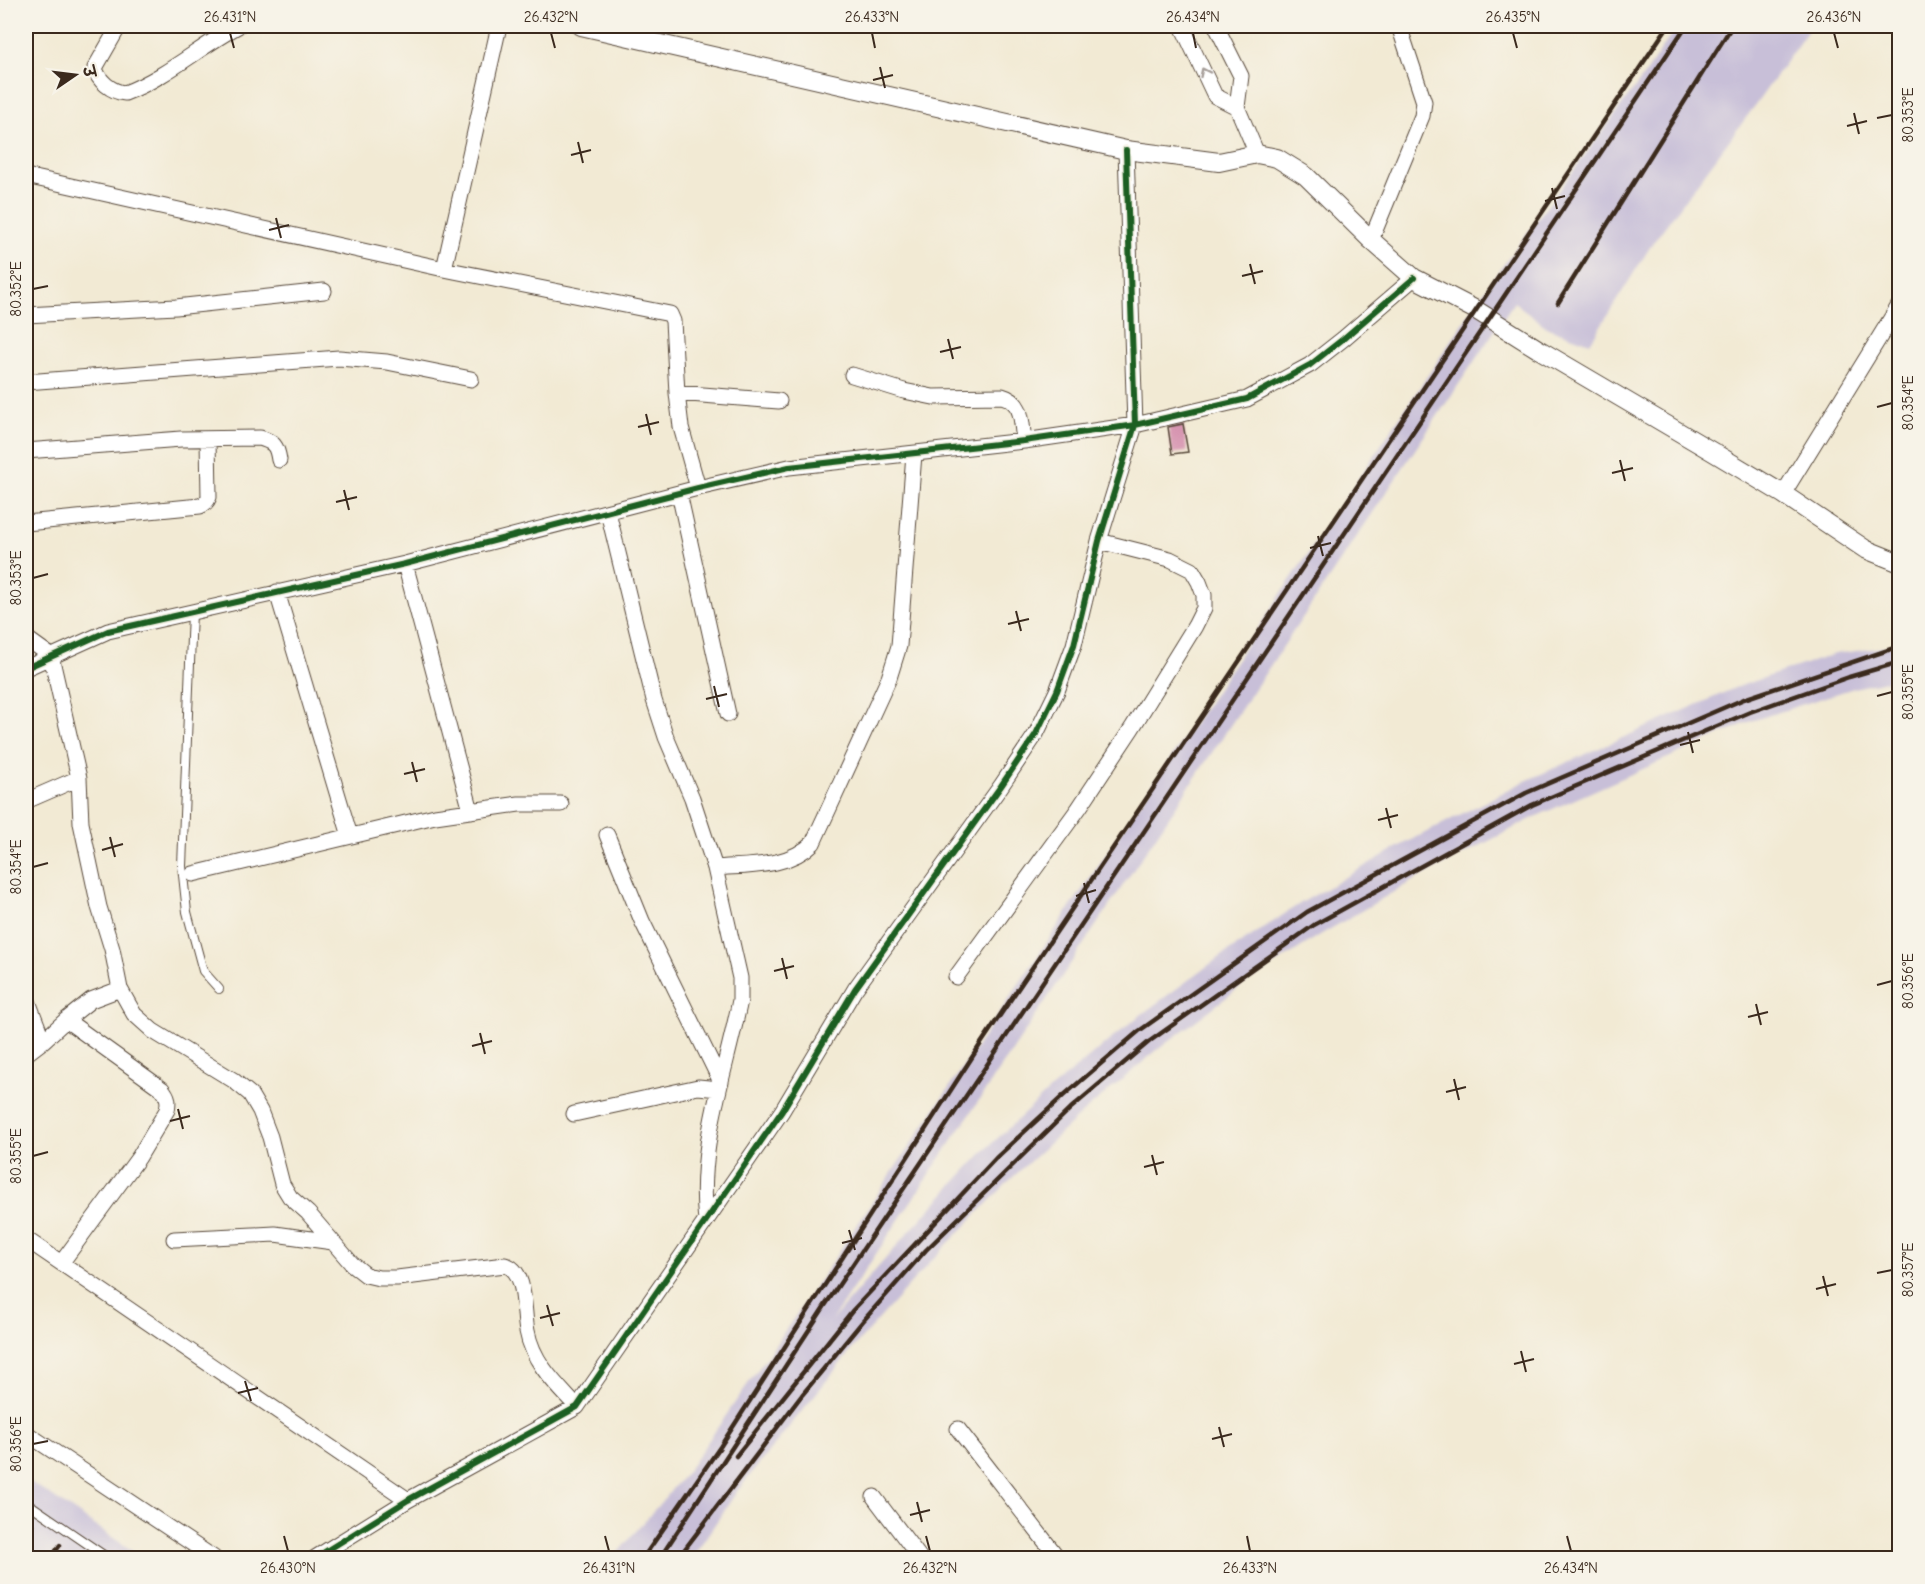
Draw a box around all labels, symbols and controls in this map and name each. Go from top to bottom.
text: 26.431°N [204,8,256,26]
text: 26.432°N [524,8,578,26]
text: 26.433°N [845,8,899,26]
text: 26.434°N [1166,8,1220,26]
text: 26.435°N [1486,8,1540,26]
text: 26.436°N [1807,8,1861,26]
north arrow [45,45,105,105]
text: उ [78,62,99,80]
one-way arrow [1199,67,1211,78]
text: 80.353°E [1899,87,1917,143]
text: 80.352°E [7,261,25,317]
text: 80.354°E [1899,376,1917,430]
text: 80.353°E [7,550,25,606]
text: 80.355°E [1899,664,1917,720]
text: 80.354°E [7,840,25,894]
text: 80.356°E [1899,953,1917,1009]
text: 80.355°E [7,1128,25,1184]
text: 80.357°E [1899,1243,1917,1297]
text: 80.356°E [7,1416,25,1472]
text: 26.430°N [260,1559,316,1577]
text: 26.431°N [583,1559,635,1577]
text: 26.432°N [903,1559,957,1577]
text: 26.433°N [1223,1559,1277,1577]
text: 26.434°N [1544,1559,1598,1577]

